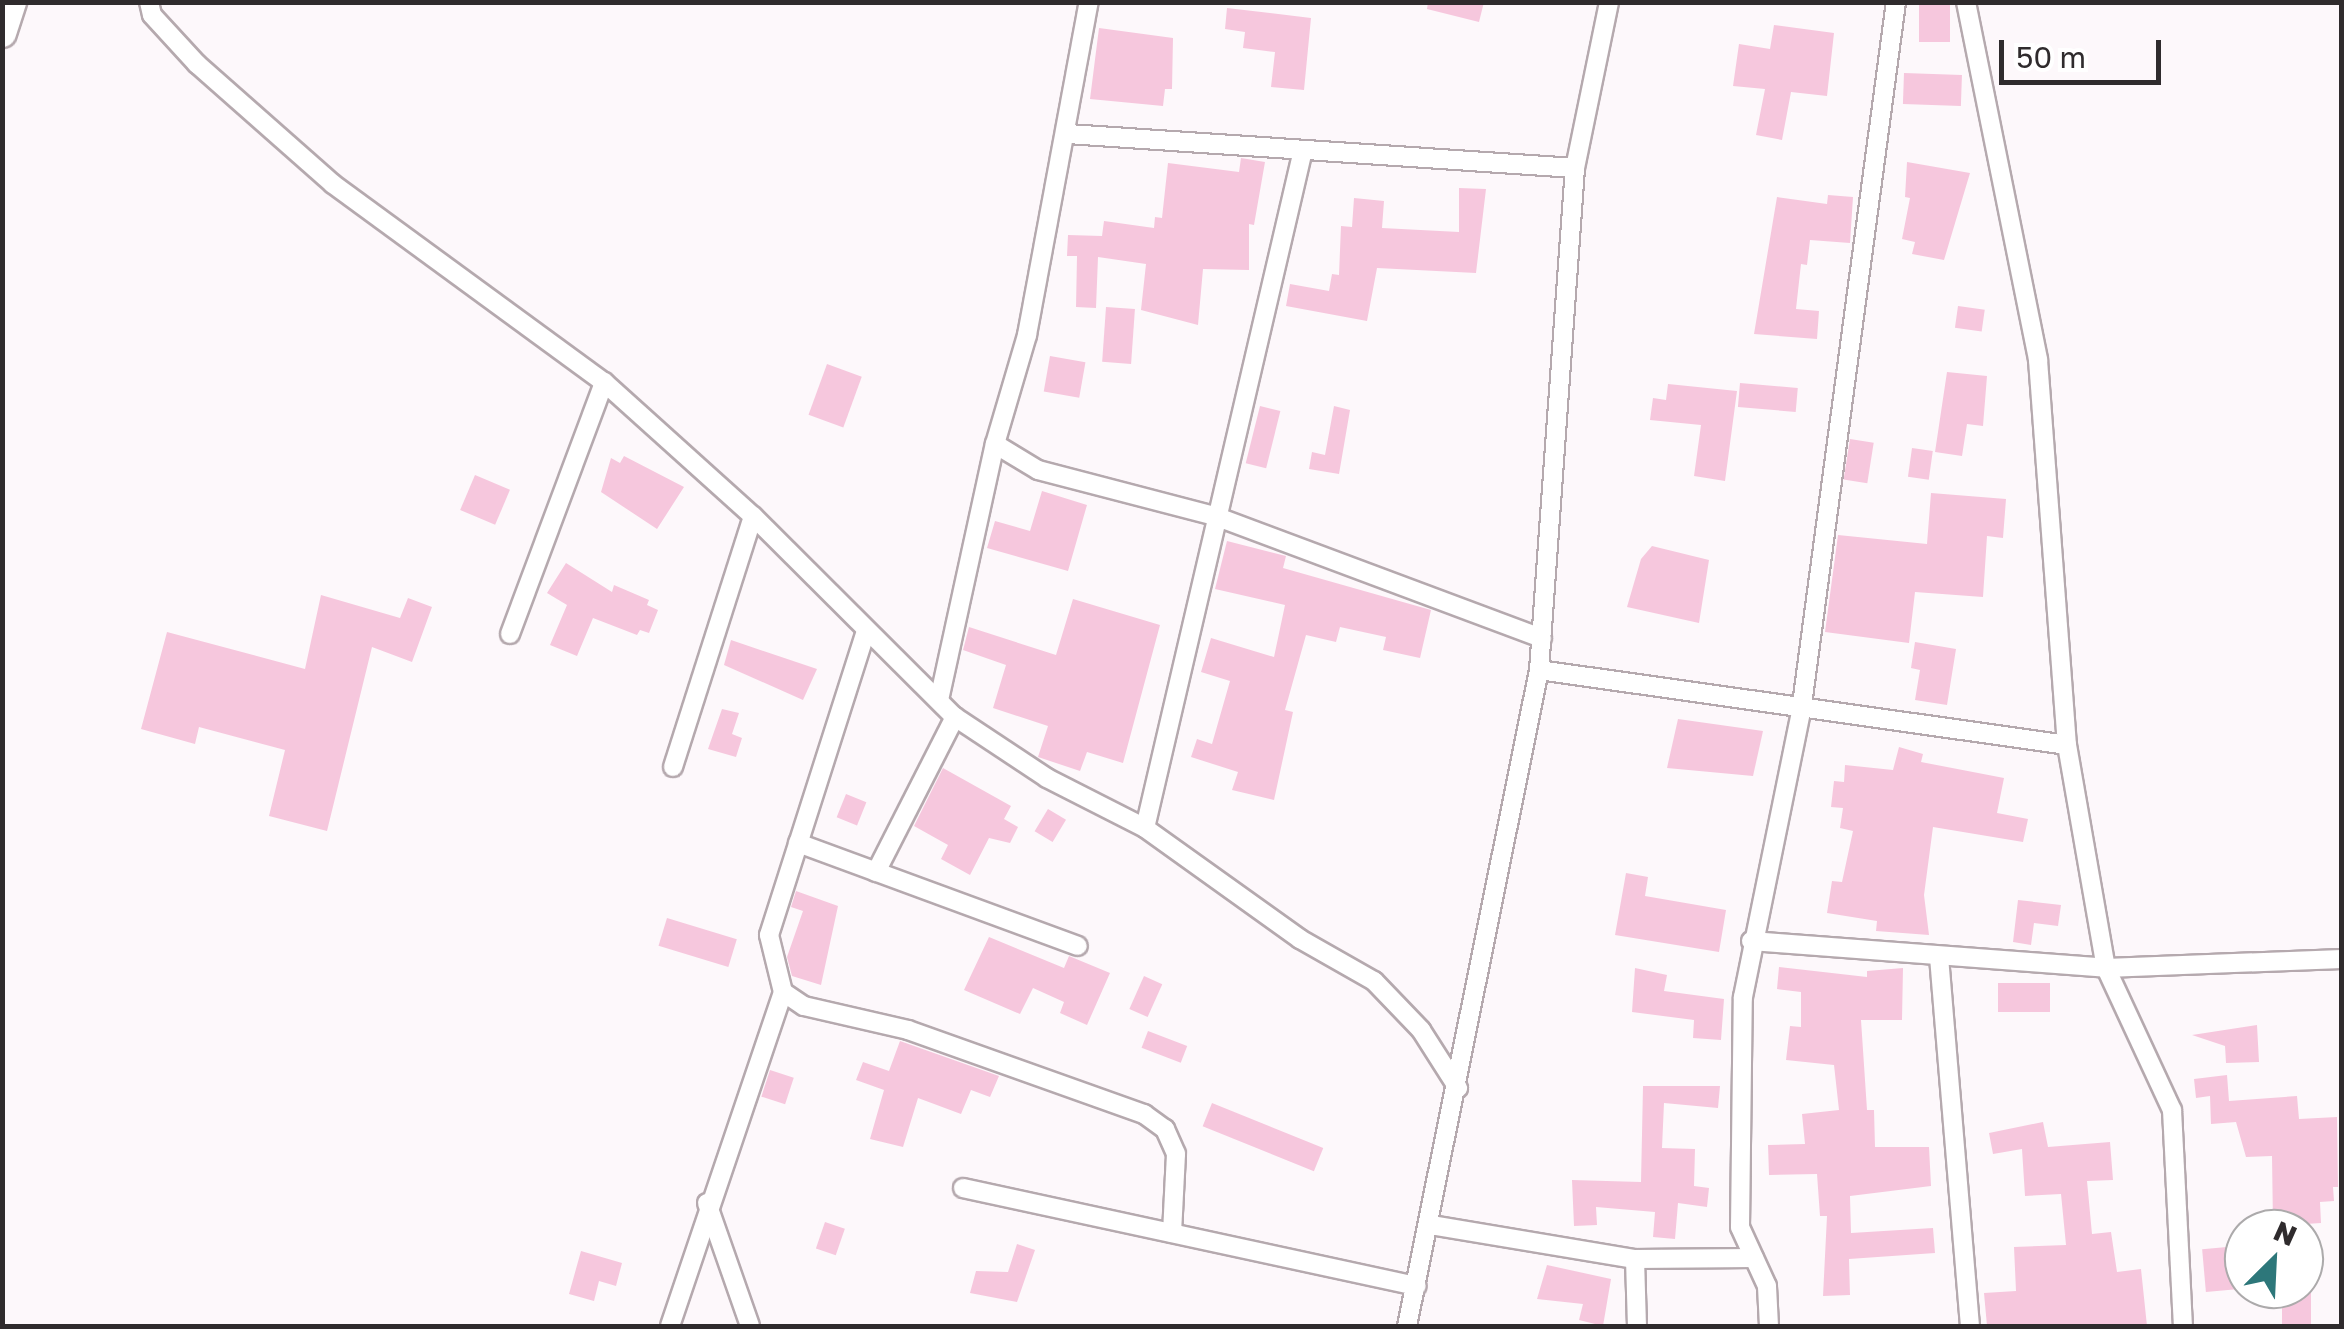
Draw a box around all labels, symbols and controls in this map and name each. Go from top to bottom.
scale bar [2004,20,2166,82]
text: 50 m [2016,39,2086,75]
north arrow [2224,1209,2324,1309]
text: N [2269,1214,2302,1252]

